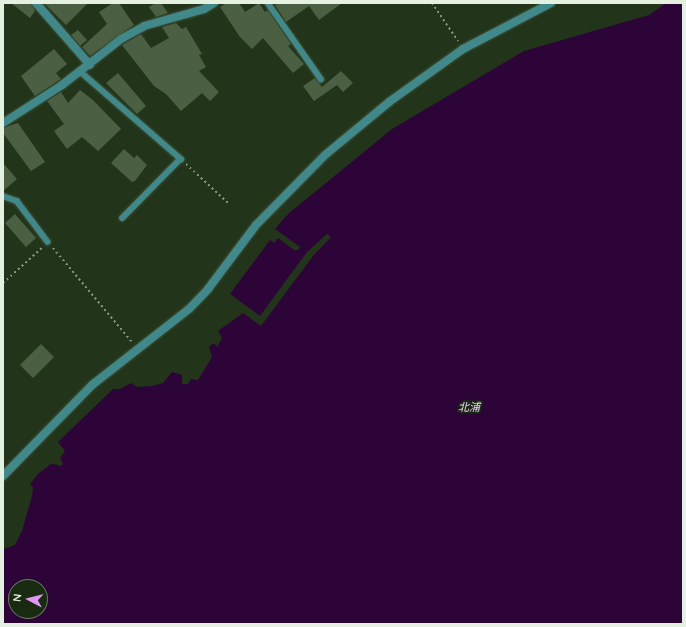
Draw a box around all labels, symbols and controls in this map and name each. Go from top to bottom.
water label: 北浦 [458,400,480,414]
north arrow [8,579,48,619]
text: N [10,593,25,603]

